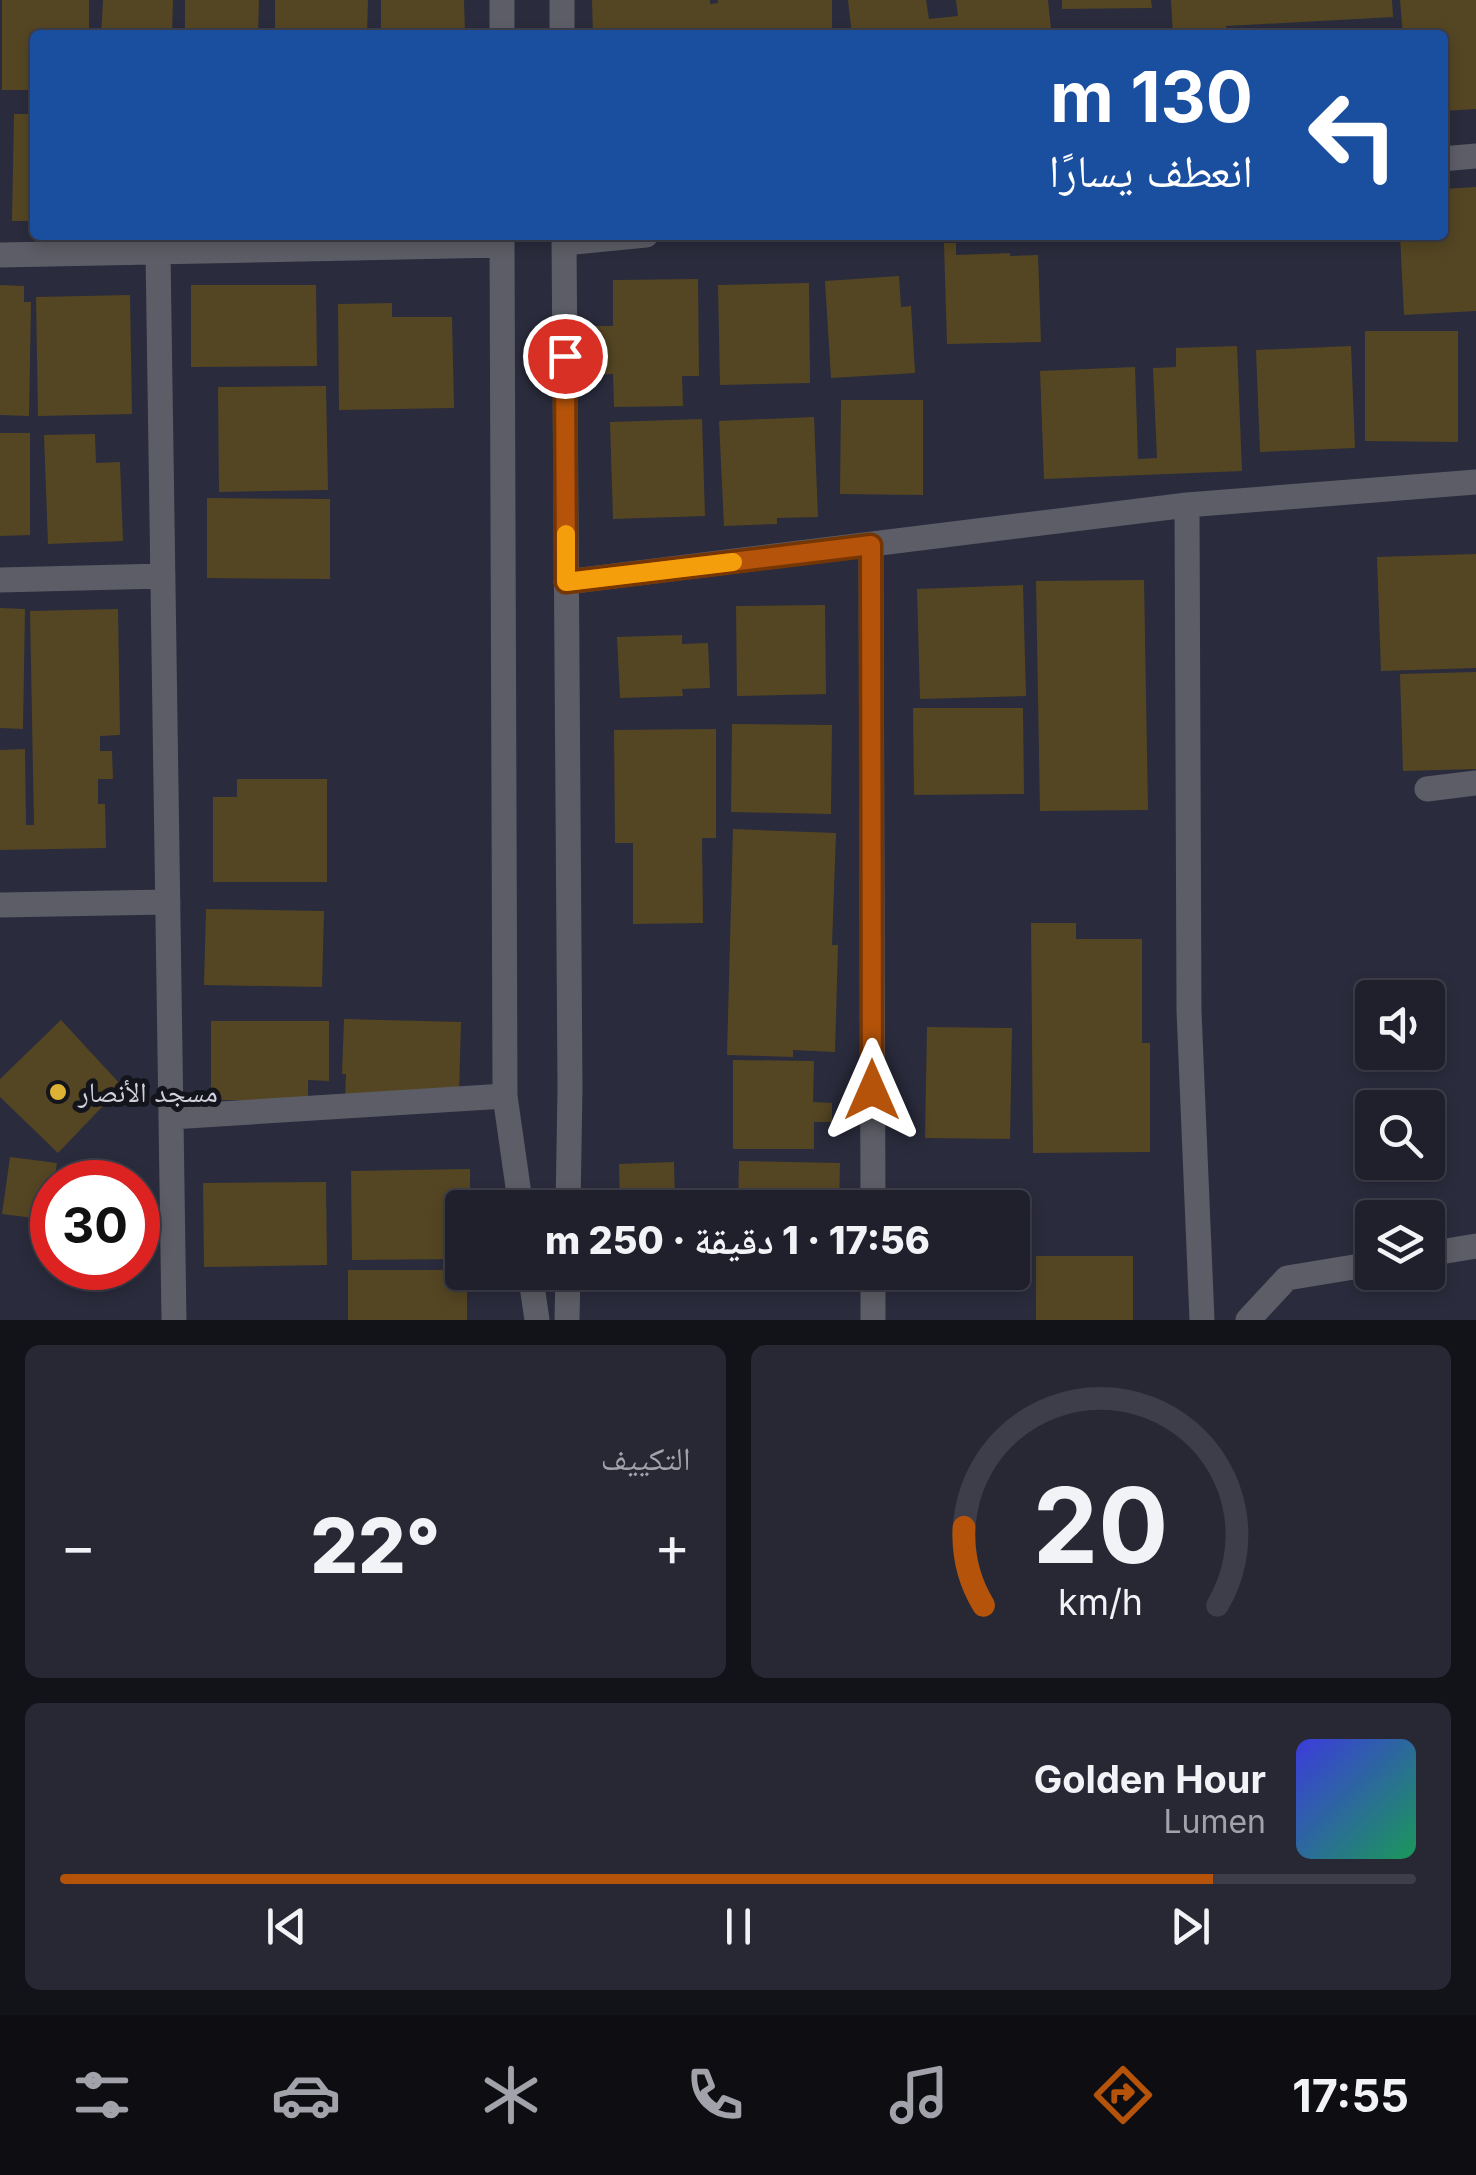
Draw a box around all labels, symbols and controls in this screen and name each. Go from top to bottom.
text: 130 m [1050,54,1253,139]
icon: left [1288,70,1418,200]
text: انعطف يسارًا [1049,143,1253,198]
pin [523,314,608,399]
icon: arrive [538,329,593,384]
map controls [1355,980,1445,1290]
button: sound [1355,980,1445,1070]
position arrow [820,1038,924,1142]
place label: مسجد الأنصار [77,1075,218,1109]
marker: مسجد الأنصار [47,1081,69,1103]
button: search [1355,1090,1445,1180]
speed limit sign: 30 [30,1160,160,1290]
button: layers [1355,1200,1445,1290]
text: 17:56 · 1 دقيقة · 250 m [545,1217,930,1263]
text: التكييف [601,1439,691,1478]
text: 20 [1033,1462,1169,1588]
text: 22° [310,1500,440,1591]
text: − [60,1513,96,1579]
text: + [654,1513,690,1579]
text: km/h [1058,1580,1143,1624]
text: Golden Hour [1034,1756,1266,1802]
text: Lumen [1163,1802,1266,1841]
icon: previous [259,1899,314,1954]
icon: pause [711,1899,766,1954]
icon: next [1163,1899,1218,1954]
icon: filters [67,2060,137,2130]
icon: car [271,2060,341,2130]
icon: climate [476,2060,546,2130]
icon: phone [680,2060,750,2130]
icon: music [884,2060,954,2130]
icon: directions [1088,2060,1158,2130]
text: 17:55 [1292,2068,1409,2123]

